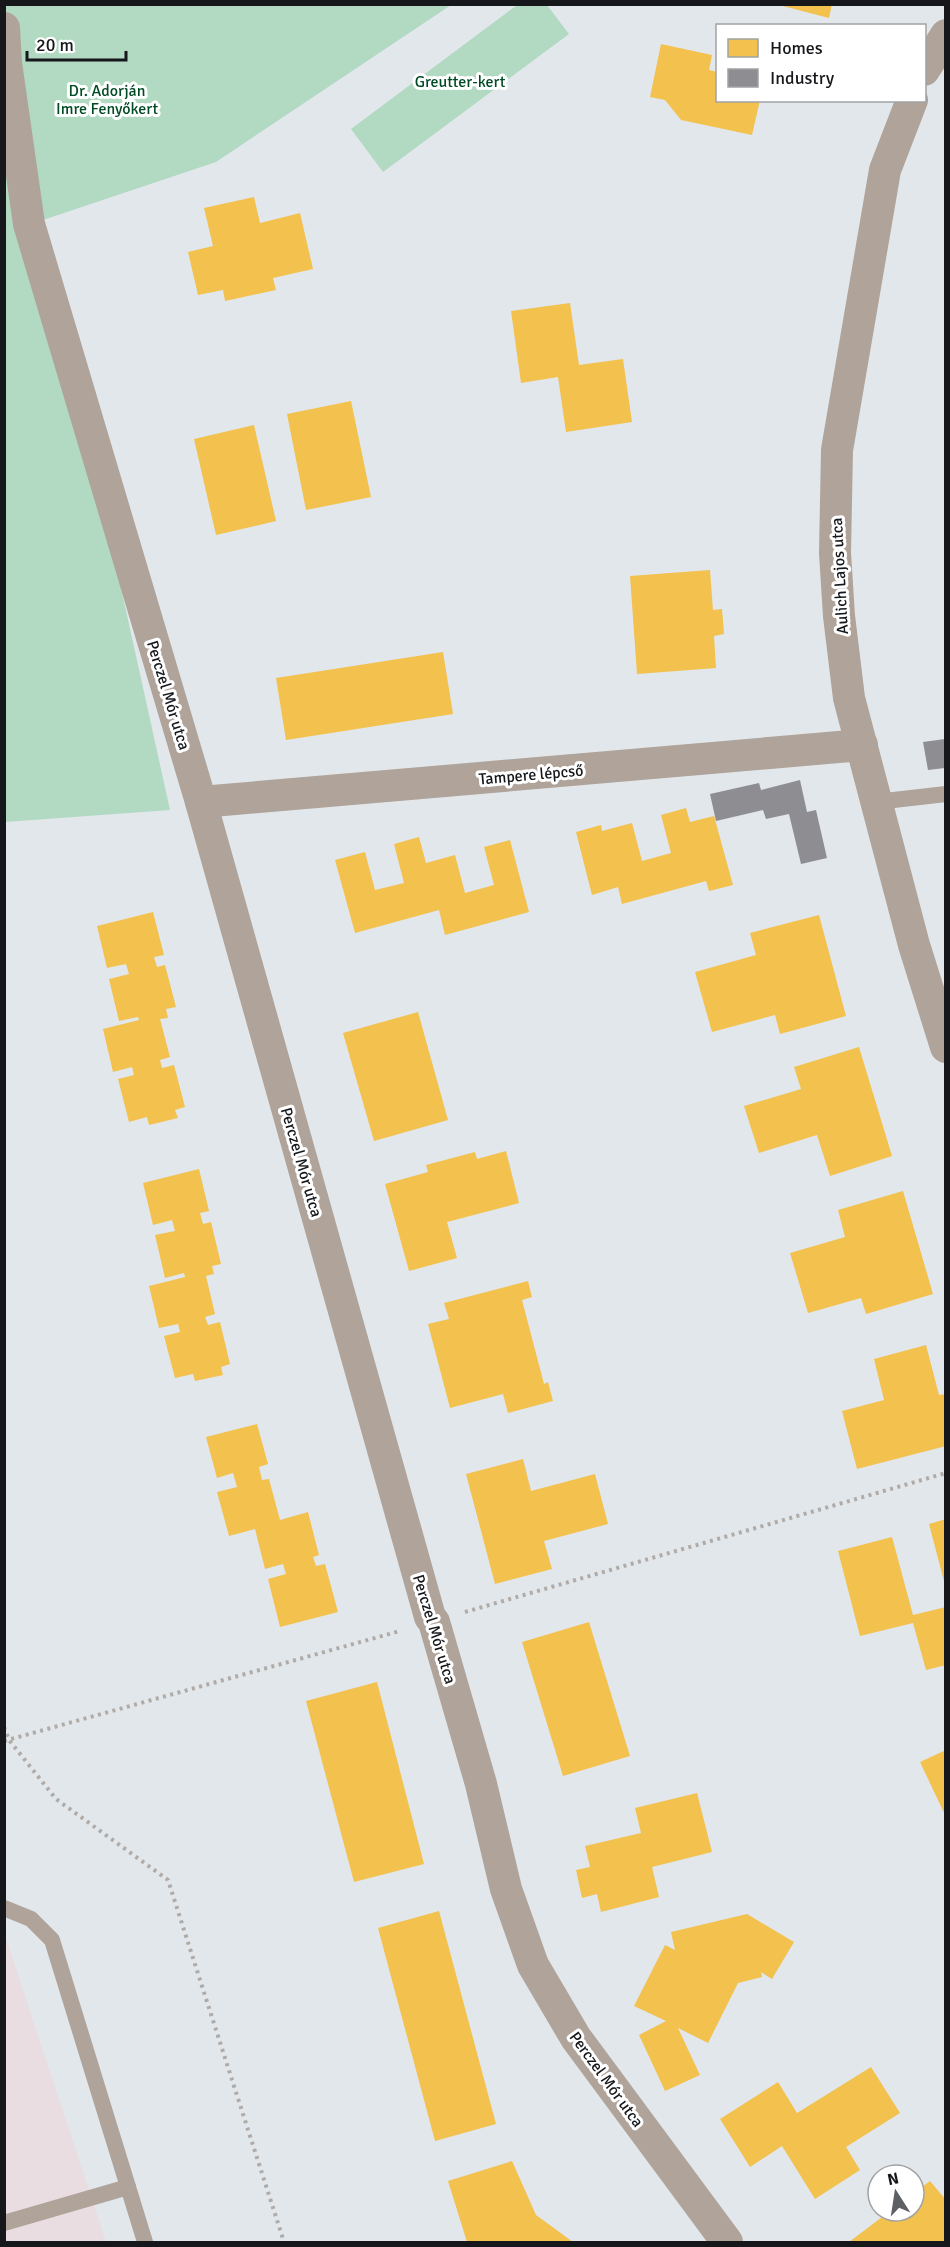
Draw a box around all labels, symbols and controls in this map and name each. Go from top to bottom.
scale bar [27,24,126,62]
legend [716,24,926,102]
text: 20 m [36,34,74,56]
text: Homes [770,37,823,59]
text: Industry [770,67,835,89]
park label: Greutter-kert [415,72,506,92]
park label: Dr. Adorján Imre Fenyőkert [56,81,158,119]
street label: Aulich Lajos utca [827,517,853,635]
street label: Perczel Mór utca [142,638,194,752]
street label: Tampere lépcső [478,760,584,790]
street label: Perczel Mór utca [276,1105,326,1220]
street label: Perczel Mór utca [408,1572,460,1686]
street label: Perczel Mór utca [565,2028,648,2131]
north arrow [866,2163,926,2223]
text: N [886,2168,901,2190]

